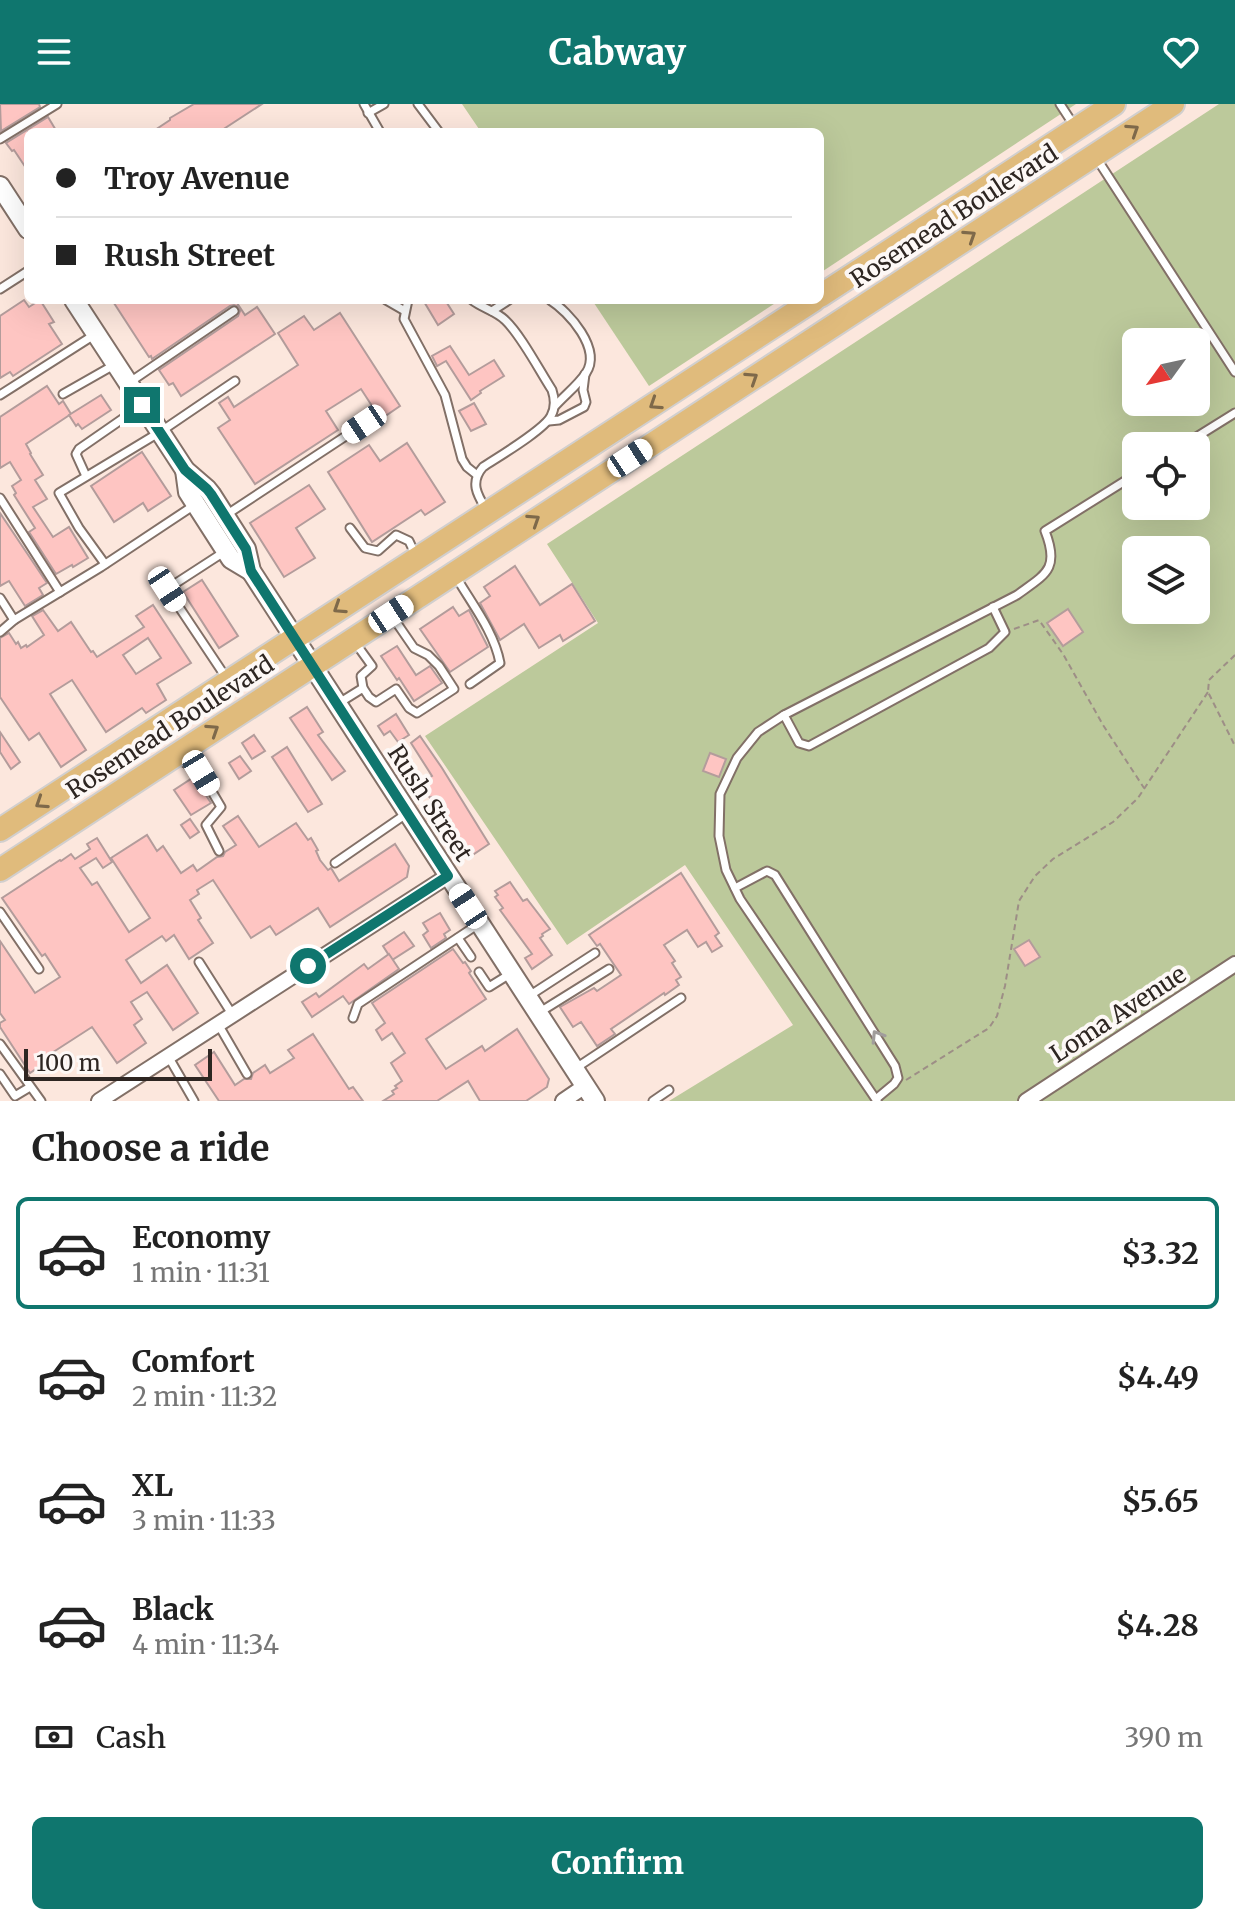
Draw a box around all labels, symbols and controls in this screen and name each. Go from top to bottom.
icon: menu [32,30,76,74]
text: Cabway [549,30,686,75]
icon: heart [1159,30,1203,74]
one-way arrow [1125,124,1139,139]
street label: Rosemead Boulevard [845,137,1063,295]
text: Troy Avenue [104,159,289,197]
one-way arrow [961,231,976,246]
text: Rush Street [104,236,275,274]
north arrow [1122,328,1210,416]
map controls [1122,328,1210,624]
one-way arrow [743,373,758,388]
route end [124,387,160,423]
one-way arrow [649,394,663,409]
car [337,401,391,447]
button: locate [1122,432,1210,520]
car [603,435,657,481]
one-way arrow [526,515,540,530]
button: layers [1122,536,1210,624]
car [144,562,190,616]
car [364,591,418,637]
one-way arrow [333,599,348,614]
street label: Rosemead Boulevard [61,648,279,806]
one-way arrow [204,725,219,740]
street label: Rush Street [381,739,480,868]
car [178,746,224,800]
one-way arrow [35,794,50,809]
car [445,879,491,933]
route start [290,948,326,984]
street label: Loma Avenue [1044,959,1192,1069]
one-way arrow [871,1031,886,1045]
scale bar [24,1045,212,1081]
text: 100 m [36,1049,101,1077]
text: Choose a ride [32,1126,269,1171]
icon: car [36,1217,108,1289]
text: Economy [132,1218,270,1256]
text: $3.32 [1121,1234,1199,1272]
text: 1 min · 11:31 [132,1256,270,1289]
icon: car [36,1341,108,1413]
text: Comfort [132,1342,255,1380]
text: $4.49 [1117,1358,1199,1396]
text: 2 min · 11:32 [132,1380,278,1413]
icon: car [36,1465,108,1537]
text: XL [132,1466,173,1504]
text: $5.65 [1122,1482,1199,1520]
text: 3 min · 11:33 [132,1504,276,1537]
icon: car [36,1589,108,1661]
text: Black [132,1590,214,1628]
text: $4.28 [1115,1606,1199,1644]
text: 4 min · 11:34 [132,1628,279,1661]
icon: cash [32,1715,76,1759]
text: Cash [96,1718,166,1756]
text: 390 m [1124,1721,1203,1754]
button: Confirm [32,1817,1203,1909]

